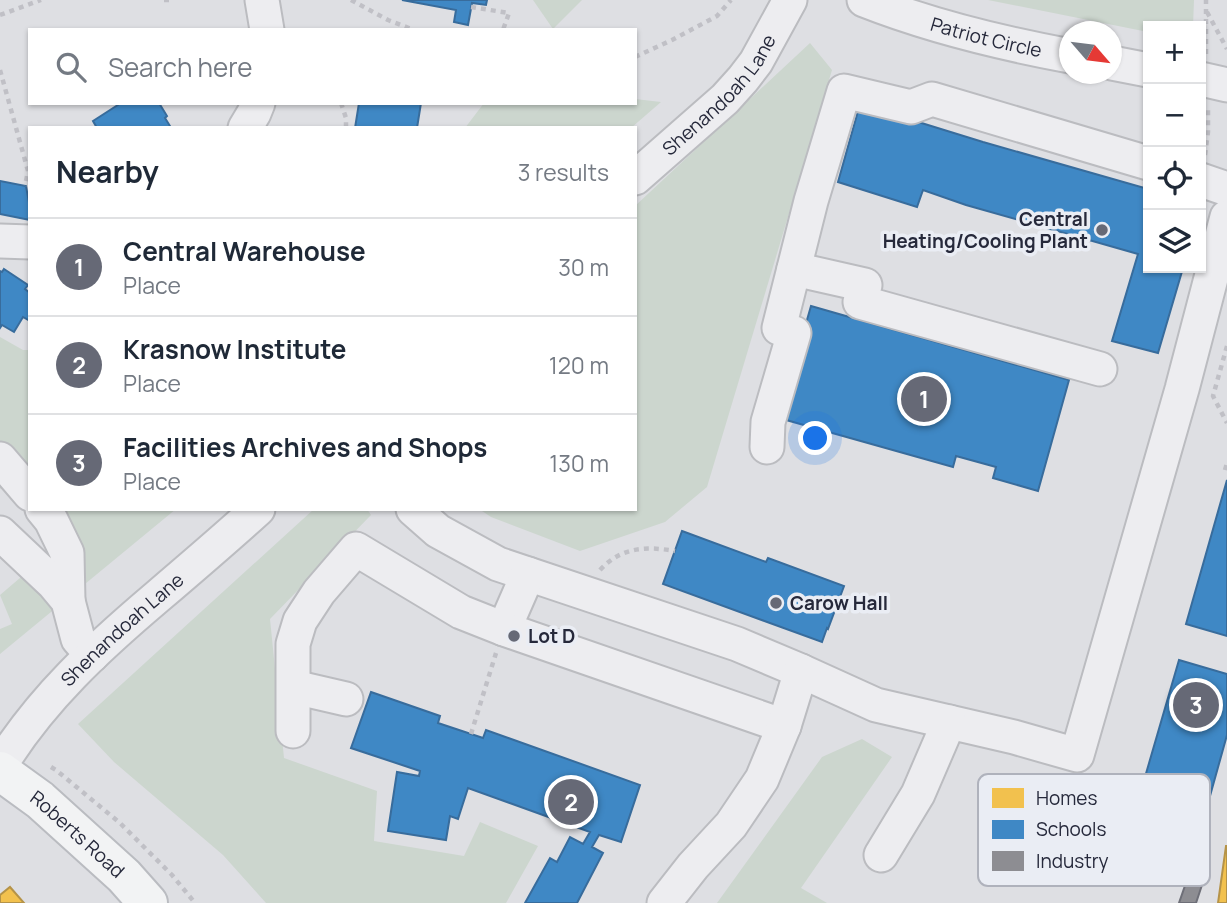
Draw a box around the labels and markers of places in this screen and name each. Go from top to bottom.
place label: Central Heating/Cooling Plant [883,206,1088,254]
marker: Central Heating/Cooling Plant [1094,222,1110,238]
pin: 1 [901,373,947,425]
place label: Carow Hall [790,590,888,616]
marker: Carow Hall [768,595,784,611]
place label: Lot D [528,623,575,649]
marker: Lot D [506,628,522,644]
pin: 3 [1173,679,1219,731]
pin: 2 [548,776,594,828]

